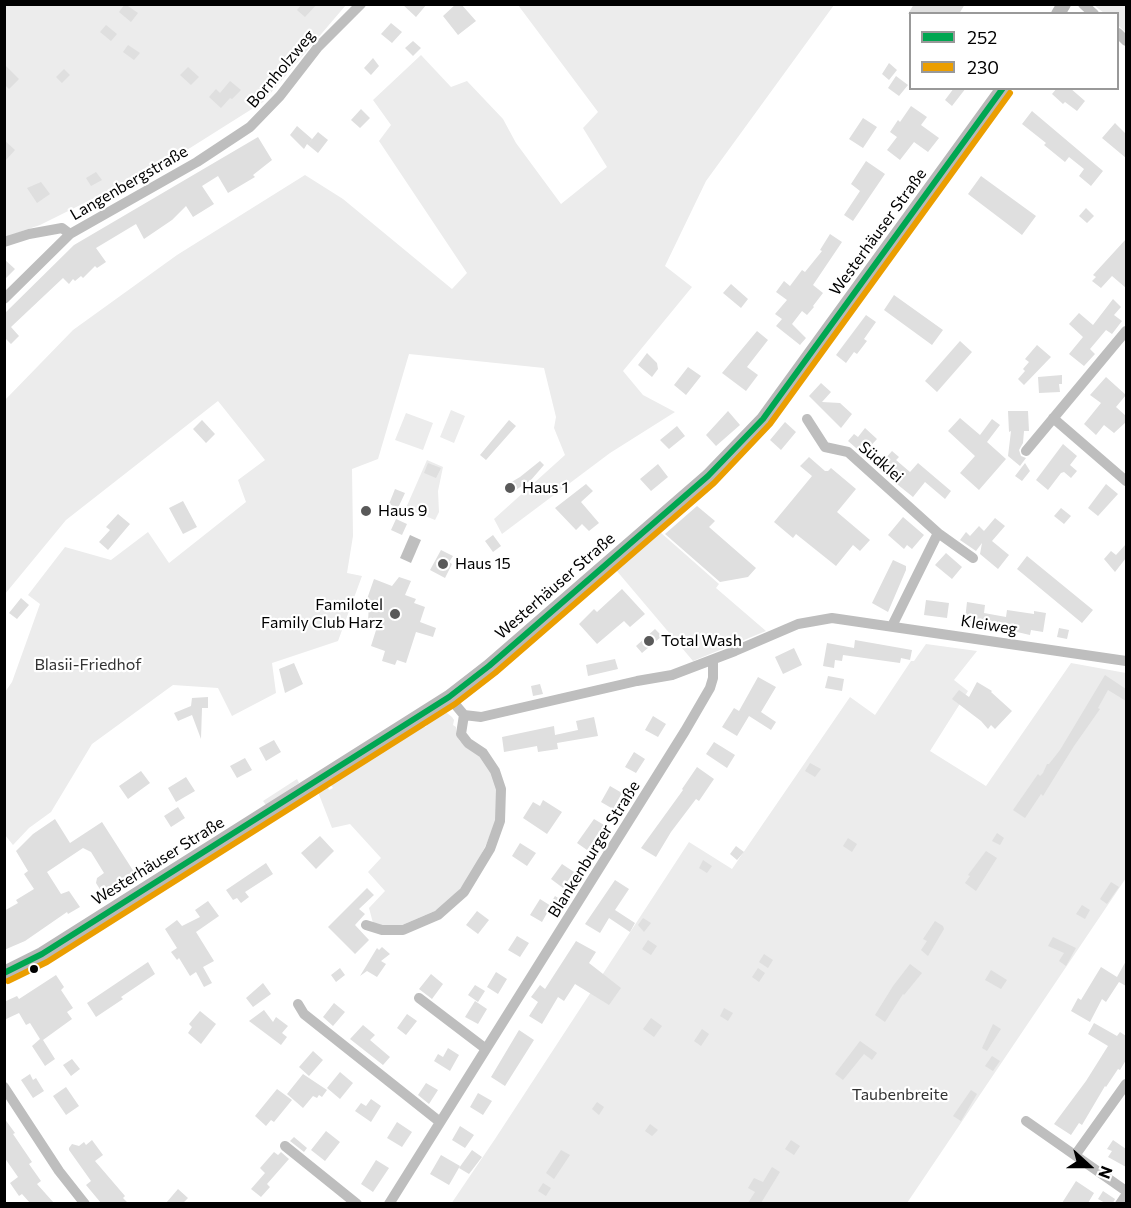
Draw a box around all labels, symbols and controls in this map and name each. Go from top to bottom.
legend [909,12,1119,90]
street label: Bornholzweg [243,26,319,112]
text: 252 [967,26,997,48]
text: 230 [967,56,999,78]
street label: Langenbergstraße [67,142,191,224]
street label: Westerhäuser Straße [825,165,931,299]
street label: Südklei [855,437,907,487]
place label: Haus 1 [522,478,568,498]
marker: Haus 1 [503,481,517,495]
place label: Haus 9 [378,501,427,521]
marker: Haus 9 [359,504,373,518]
street label: Westerhäuser Straße [491,529,619,643]
place label: Haus 15 [455,554,511,574]
marker: Haus 15 [436,557,450,571]
place label: Familotel Family Club Harz [261,595,383,633]
marker: Familotel Family Club Harz [388,607,402,621]
street label: Kleiweg [959,611,1019,639]
place label: Total Wash [661,631,742,651]
marker: Total Wash [642,634,656,648]
park label: Blasii-Friedhof [34,655,142,675]
street label: Blankenburger Straße [544,777,644,921]
street label: Westerhäuser Straße [88,813,228,909]
unlabelled marker [28,963,40,975]
park label: Taubenbreite [852,1085,948,1105]
north arrow [1059,1136,1119,1196]
text: N [1095,1164,1117,1182]

